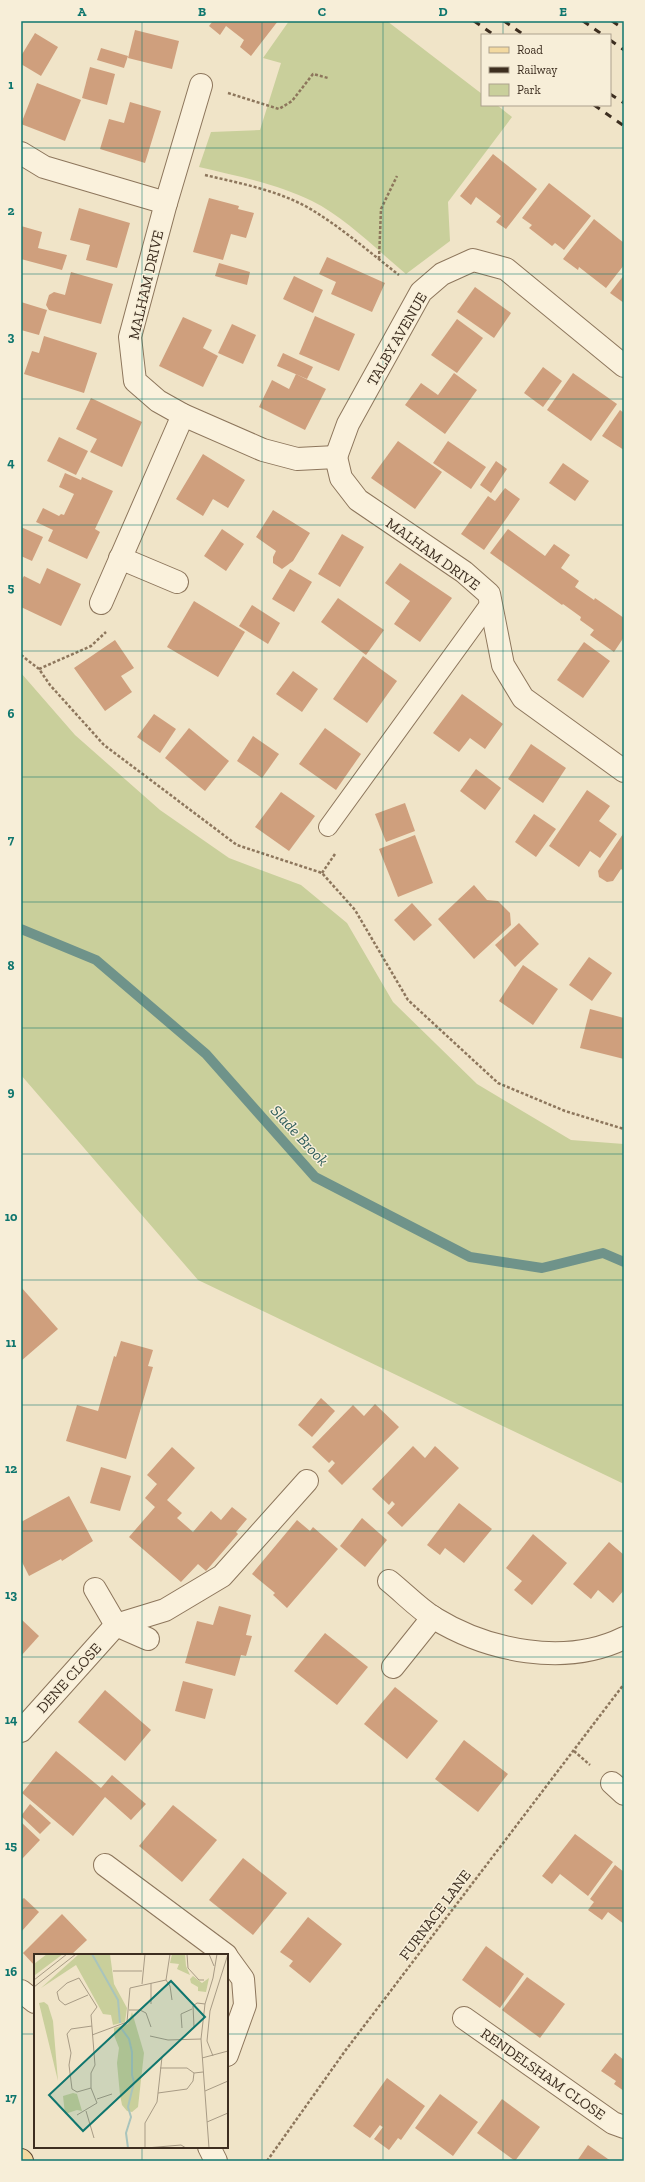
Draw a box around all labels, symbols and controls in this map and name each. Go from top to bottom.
text: A [78,4,87,19]
text: B [198,4,206,19]
text: C [318,4,326,19]
text: D [438,4,448,19]
text: E [559,4,567,19]
legend [481,34,611,106]
text: Road [517,43,543,57]
text: Railway [517,63,558,77]
text: 1 [8,77,14,92]
text: Park [517,83,542,97]
text: 2 [8,203,15,218]
street label: MALHAM DRIVE [125,228,167,342]
street label: TALBY AVENUE [363,289,431,389]
text: 3 [8,329,15,344]
text: 4 [7,455,15,470]
street label: MALHAM DRIVE [382,514,484,594]
text: 5 [8,580,15,595]
text: 6 [8,706,15,721]
text: 7 [8,832,15,847]
text: 8 [7,958,15,973]
text: 9 [8,1084,15,1099]
water label: Slade Brook [267,1101,333,1170]
text: 10 [5,1209,18,1224]
text: 11 [6,1335,17,1350]
text: 12 [5,1461,17,1476]
text: 13 [5,1587,17,1602]
street label: DENE CLOSE [33,1639,105,1717]
text: 14 [5,1712,18,1727]
text: 15 [5,1838,17,1853]
street label: FURNACE LANE [395,1866,475,1964]
inset map [34,1954,228,2148]
text: 16 [5,1964,17,1979]
street label: RENDELSHAM CLOSE [477,2024,609,2124]
text: 17 [5,2090,17,2105]

